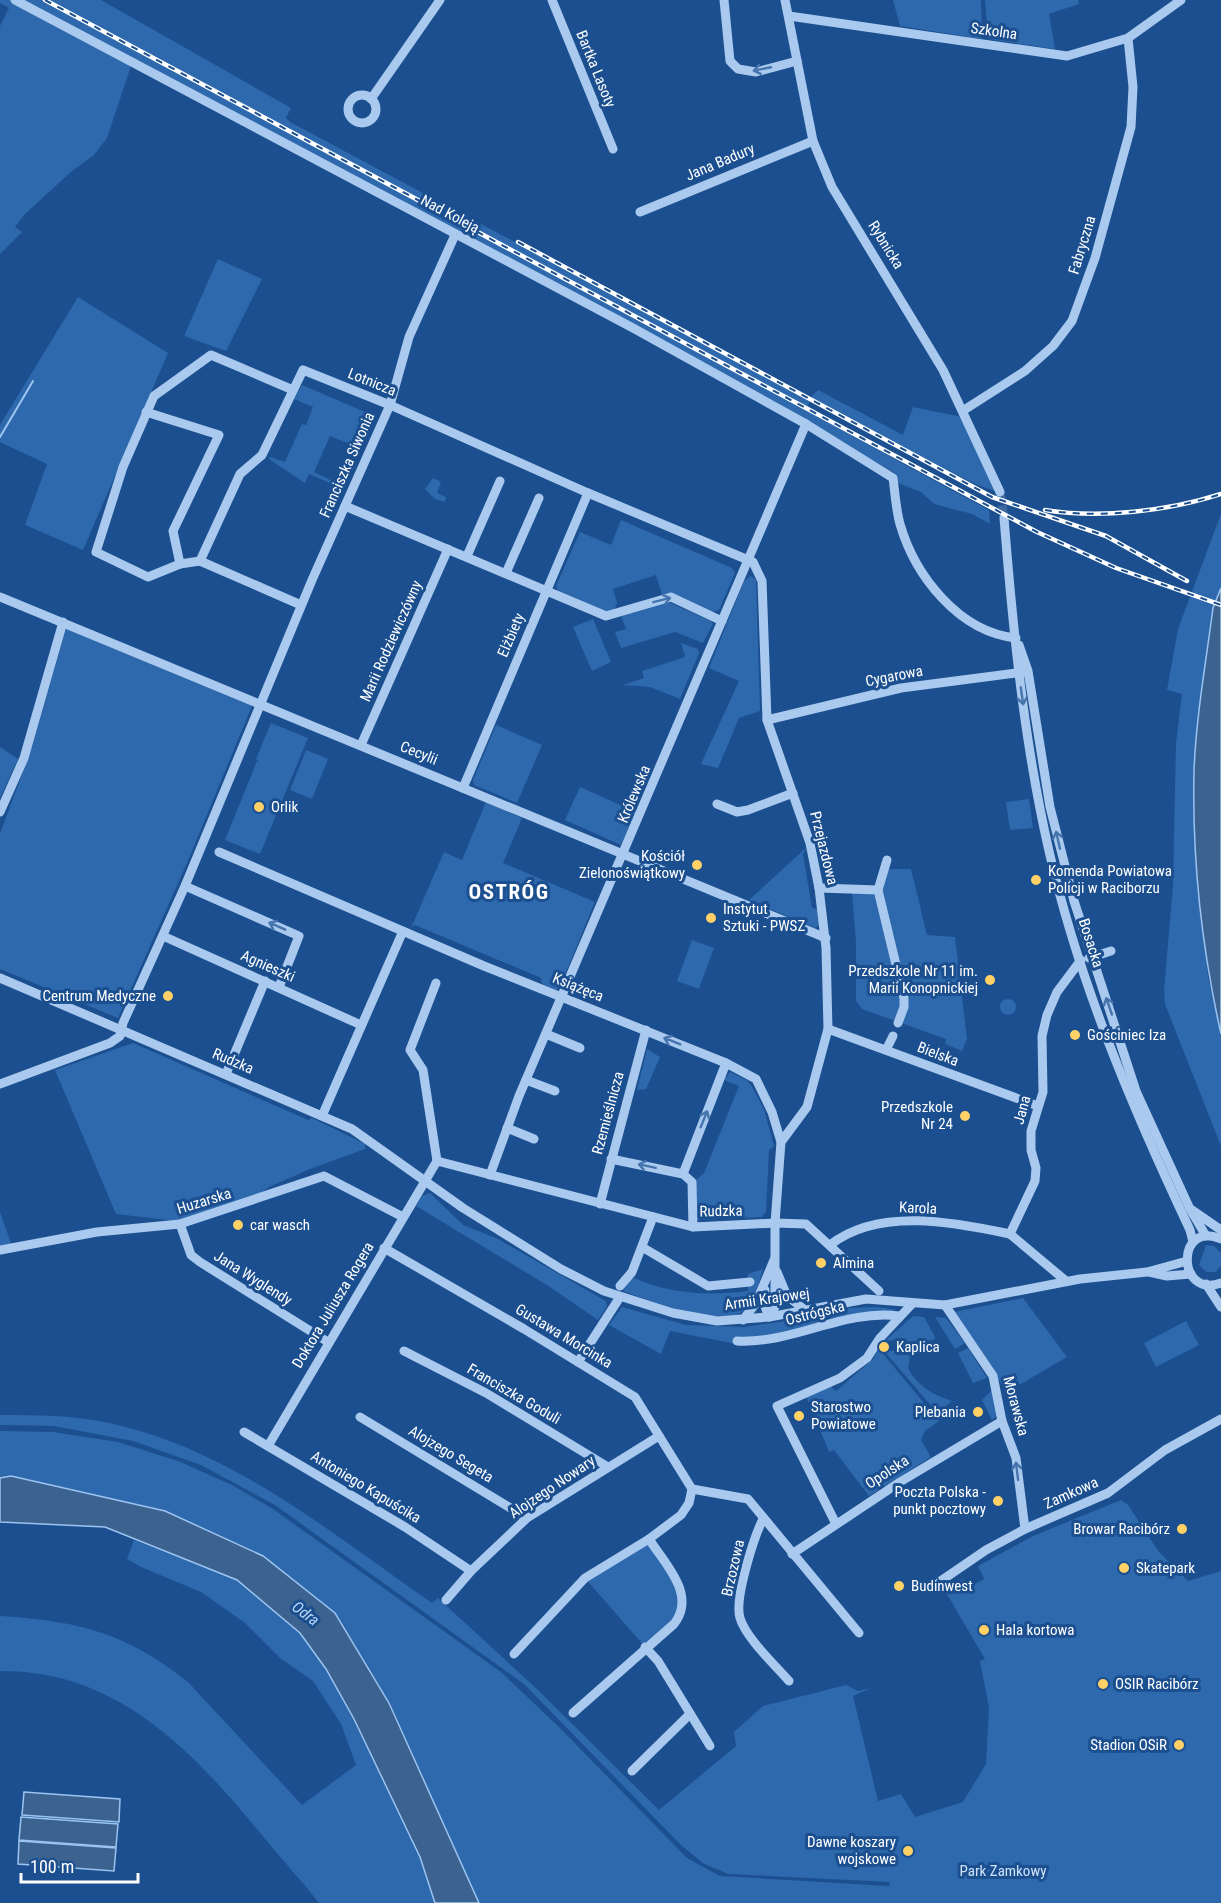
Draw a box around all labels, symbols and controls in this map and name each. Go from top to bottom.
street label: Szkolna [970,19,1018,43]
street label: Bartka Lasoty [572,28,620,110]
one-way arrow [753,64,772,75]
street label: Jana Badury [683,139,757,185]
street label: Nad Koleją [418,191,482,237]
street label: Fabryczna [1065,214,1099,276]
street label: Rybnicka [864,218,908,272]
street label: Lotnicza [345,364,399,400]
street label: Franciszka Siwonia [316,410,378,520]
street label: Marii Rodziewiczówny [356,578,426,704]
one-way arrow [652,594,671,606]
street label: Elżbiety [494,610,528,660]
street label: Cygarowa [864,662,924,690]
one-way arrow [1017,685,1028,705]
street label: Cecylii [398,737,440,769]
street label: Królewska [614,762,654,826]
place label: Orlik [271,798,298,816]
marker: Orlik [252,800,266,814]
street label: Przejazdowa [806,809,842,887]
one-way arrow [1052,831,1063,851]
place label: Kościół Zielonoświątkowy [579,847,685,882]
marker: Kościół Zielonoświątkowy [690,858,704,872]
place label: Komenda Powiatowa Policji w Raciborzu [1048,862,1172,897]
marker: Komenda Powiatowa Policji w Raciborzu [1029,873,1043,887]
district label: OSTRÓG [469,880,549,904]
place label: Instytut Sztuki - PWSZ [723,900,805,935]
marker: Instytut Sztuki - PWSZ [704,911,718,925]
street label: Bosacka [1075,916,1107,970]
one-way arrow [268,920,286,932]
street label: Agnieszki [238,946,298,986]
place label: Przedszkole Nr 11 im. Marii Konopnickiej [848,962,978,997]
street label: Książęca [550,969,606,1005]
marker: Przedszkole Nr 11 im. Marii Konopnickiej [983,973,997,987]
place label: Centrum Medyczne [42,987,156,1005]
marker: Centrum Medyczne [161,989,175,1003]
one-way arrow [1103,997,1114,1016]
place label: Gościniec Iza [1087,1026,1166,1044]
marker: Gościniec Iza [1068,1028,1082,1042]
one-way arrow [664,1035,682,1046]
street label: Bielska [915,1038,961,1070]
street label: Rudzka [210,1044,256,1078]
street label: Rzemieślnicza [588,1070,628,1156]
street label: Jana [1010,1094,1034,1126]
place label: Przedszkole Nr 24 [881,1098,953,1133]
marker: Przedszkole Nr 24 [958,1109,972,1123]
one-way arrow [699,1111,710,1129]
one-way arrow [637,1160,657,1171]
street label: Huzarska [175,1184,233,1218]
street label: Karola [899,1198,937,1218]
street label: Rudzka [699,1202,743,1220]
place label: car wasch [250,1216,310,1234]
marker: car wasch [231,1218,245,1232]
street label: Doktora Juliusza Rogera [288,1239,378,1371]
street label: Jana Wyglendy [211,1247,295,1309]
place label: Almina [833,1254,874,1272]
marker: Almina [814,1256,828,1270]
street label: Armii Krajowej [723,1284,811,1314]
street label: Ostrógska [784,1297,846,1329]
street label: Gustawa Morcinka [512,1300,616,1372]
place label: Kaplica [896,1338,940,1356]
marker: Kaplica [877,1340,891,1354]
street label: Franciszka Goduli [464,1360,564,1428]
street label: Morawska [999,1374,1033,1438]
place label: Starostwo Powiatowe [811,1398,876,1433]
place label: Plebania [915,1403,966,1421]
marker: Plebania [971,1405,985,1419]
marker: Starostwo Powiatowe [792,1409,806,1423]
street label: Alojzego Segeta [405,1422,497,1486]
street label: Antoniego Kapuścika [308,1447,424,1527]
street label: Opolska [862,1451,912,1493]
street label: Alojzego Nowary [506,1452,598,1522]
one-way arrow [1012,1461,1023,1481]
street label: Zamkowa [1041,1473,1101,1513]
place label: Poczta Polska - punkt pocztowy [893,1483,986,1518]
marker: Poczta Polska - punkt pocztowy [991,1494,1005,1508]
place label: Browar Racibórz [1073,1520,1170,1538]
marker: Browar Racibórz [1175,1522,1189,1536]
street label: Brzozowa [718,1538,748,1598]
place label: Skatepark [1136,1559,1195,1577]
marker: Skatepark [1117,1561,1131,1575]
place label: Budinwest [911,1577,973,1595]
marker: Budinwest [892,1579,906,1593]
water label: Odra [288,1597,323,1630]
place label: Hala kortowa [996,1621,1075,1639]
marker: Hala kortowa [977,1623,991,1637]
place label: OSIR Racibórz [1115,1675,1199,1693]
marker: OSIR Racibórz [1096,1677,1110,1691]
place label: Stadion OSiR [1090,1736,1167,1754]
marker: Stadion OSiR [1172,1738,1186,1752]
place label: Dawne koszary wojskowe [807,1833,896,1868]
marker: Dawne koszary wojskowe [901,1844,915,1858]
scale bar [21,1846,138,1884]
text: 100 m [30,1856,74,1877]
park label: Park Zamkowy [960,1862,1046,1880]

